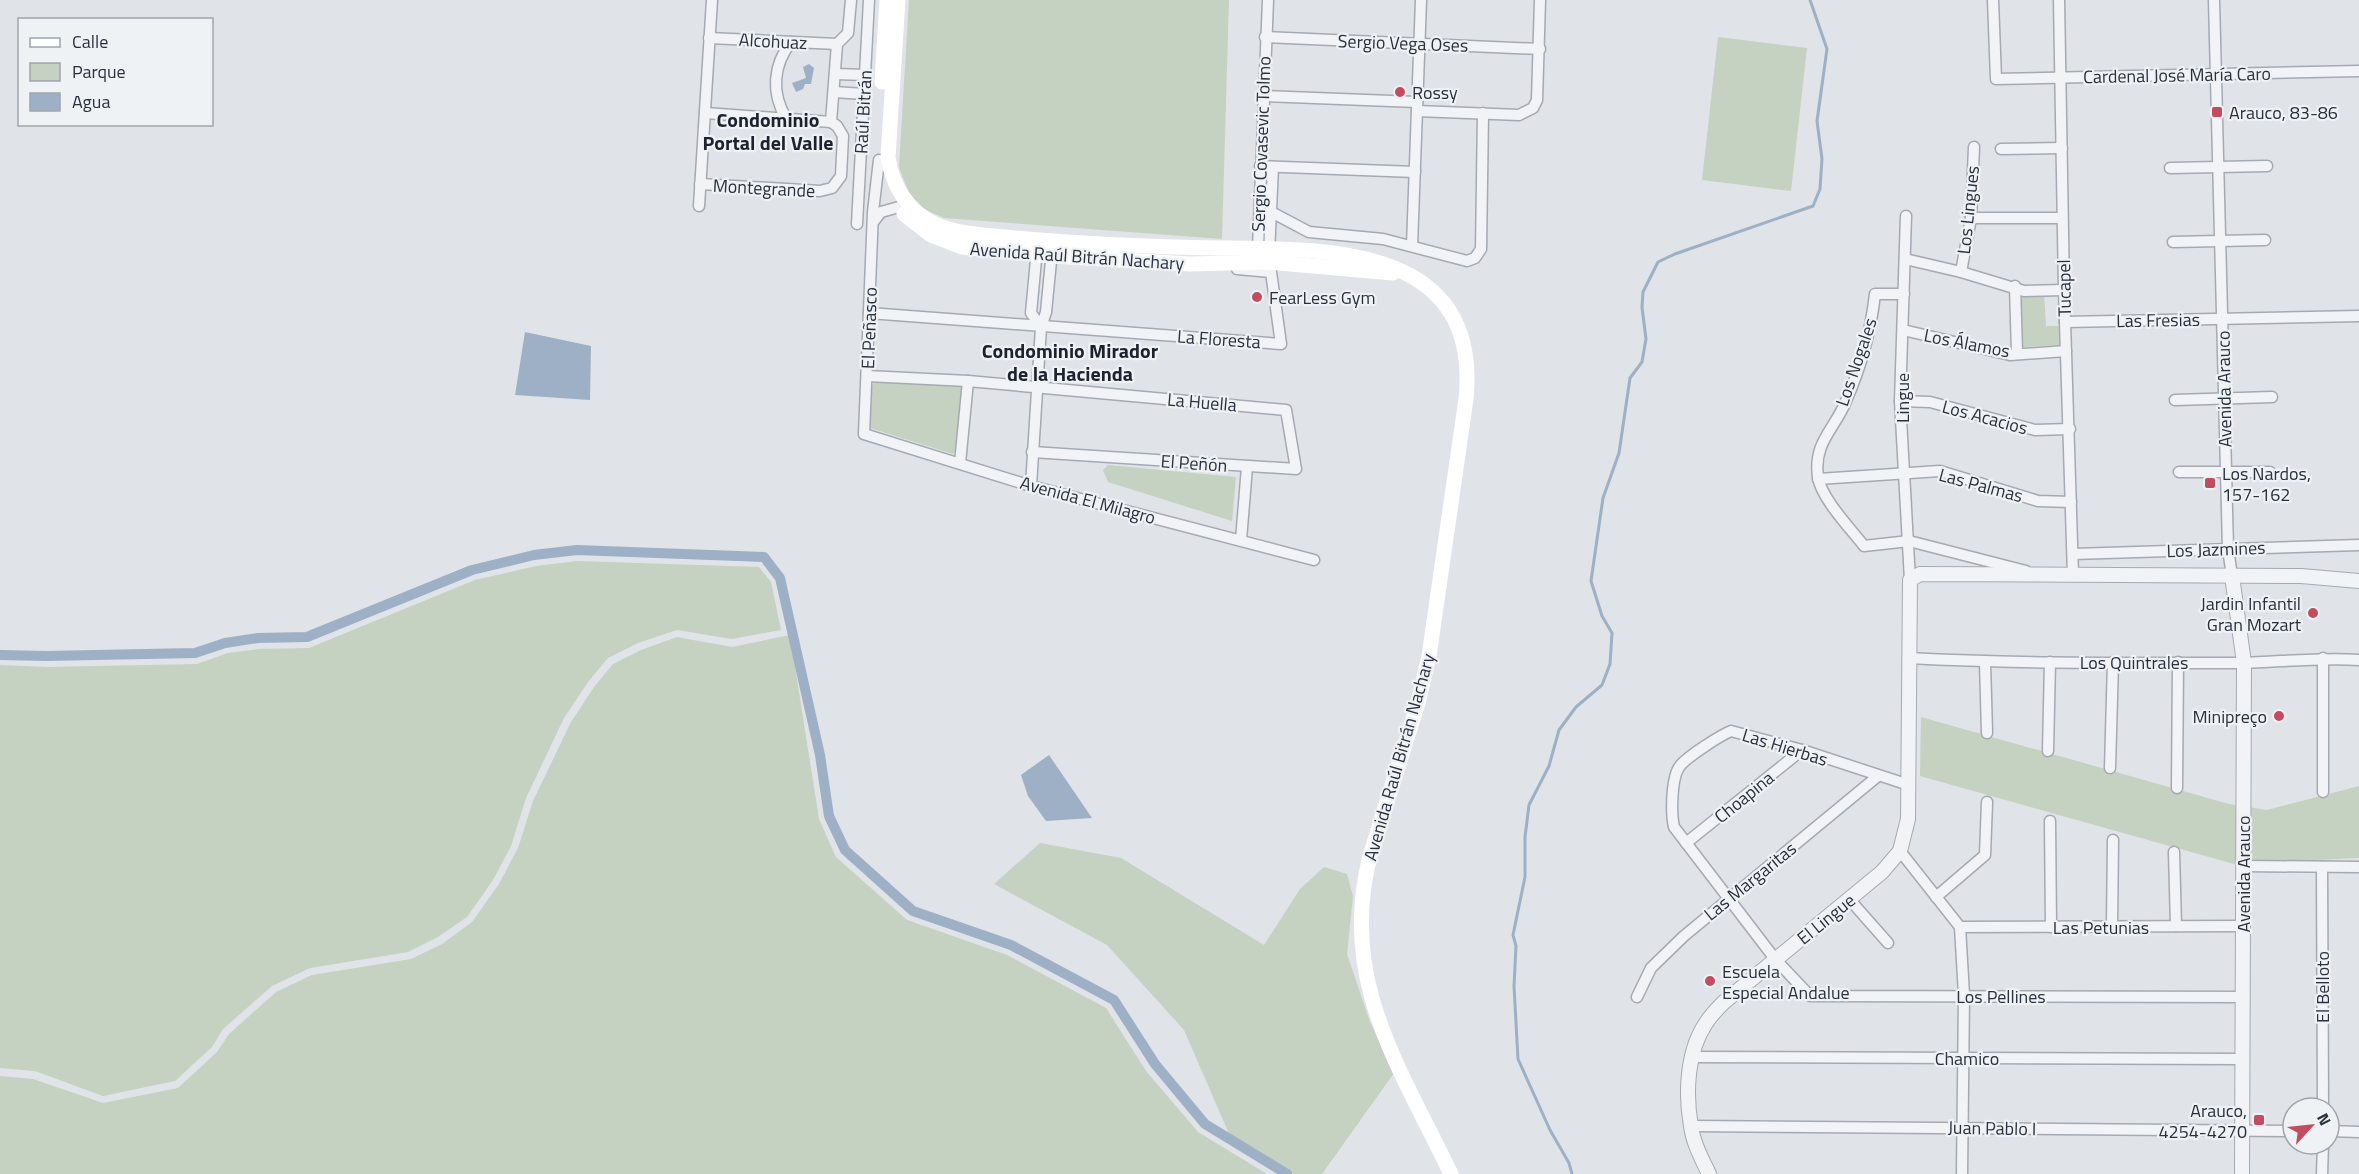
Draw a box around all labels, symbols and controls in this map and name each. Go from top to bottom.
legend [18,18,213,126]
street label: Alcohuaz [738,26,808,56]
street label: Sergio Vega Oses [1337,27,1469,59]
text: Calle [72,28,108,55]
street label: Sergio Covasevic Tolmo [1244,56,1278,232]
text: Parque [72,58,126,85]
street label: Cardenal José María Caro [2083,60,2271,90]
street label: Raúl Bitrán [847,69,879,155]
place label: Rossy [1412,79,1458,106]
marker: Rossy [1393,85,1407,99]
text: Agua [72,88,110,115]
place label: Arauco, 83-86 [2229,99,2338,126]
district label: Condominio Portal del Valle [703,104,833,158]
marker: Arauco, 83-86 [2210,105,2224,119]
street label: Los Lingues [1950,164,1986,256]
street label: Montegrande [712,172,816,204]
street label: Avenida Raúl Bitrán Nachary [969,235,1185,277]
street label: Tucapel [2050,259,2078,317]
place label: FearLess Gym [1269,284,1376,311]
street label: El Peñasco [854,287,884,369]
marker: FearLess Gym [1250,290,1264,304]
street label: Las Fresias [2116,306,2200,334]
street label: Los Nogales [1828,314,1884,410]
street label: Los Álamos [1922,321,2012,365]
street label: La Floresta [1176,323,1262,355]
street label: Avenida Arauco [2209,330,2239,448]
district label: Condominio Mirador de la Hacienda [982,335,1159,389]
street label: Lingue [1889,373,1916,423]
street label: La Huella [1166,386,1238,418]
street label: Los Acacios [1939,393,2031,441]
street label: El Peñón [1160,447,1228,479]
place label: Los Nardos, 157-162 [2222,460,2311,508]
street label: Las Palmas [1936,461,2026,509]
street label: Avenida El Milagro [1017,469,1159,531]
marker: Los Nardos, 157-162 [2203,476,2217,490]
street label: Los Jazmines [2166,534,2266,564]
place label: Jardin Infantil Gran Mozart [2201,590,2302,638]
marker: Jardin Infantil Gran Mozart [2306,606,2320,620]
street label: Los Quintrales [2080,649,2188,676]
street label: Avenida Raúl Bitrán Nachary [1356,650,1442,864]
place label: Minipreço [2192,703,2267,730]
marker: Minipreço [2272,709,2286,723]
street label: Las Hierbas [1739,721,1831,773]
street label: Choapina [1708,764,1780,830]
street label: Avenida Arauco [2230,816,2257,932]
street label: Las Margaritas [1698,835,1802,927]
street label: El Lingue [1791,887,1861,951]
street label: Las Petunias [2053,914,2149,941]
street label: El Belloto [2309,951,2336,1023]
place label: Escuela Especial Andalue [1722,958,1850,1006]
marker: Escuela Especial Andalue [1703,974,1717,988]
street label: Los Pellines [1956,983,2046,1010]
street label: Chamico [1935,1045,1999,1072]
north arrow [2281,1096,2341,1156]
place label: Arauco, 4254-4270 [2158,1097,2247,1145]
text: N [2311,1109,2338,1130]
marker: Arauco, 4254-4270 [2252,1113,2266,1127]
street label: Juan Pablo I [1948,1114,2036,1142]

